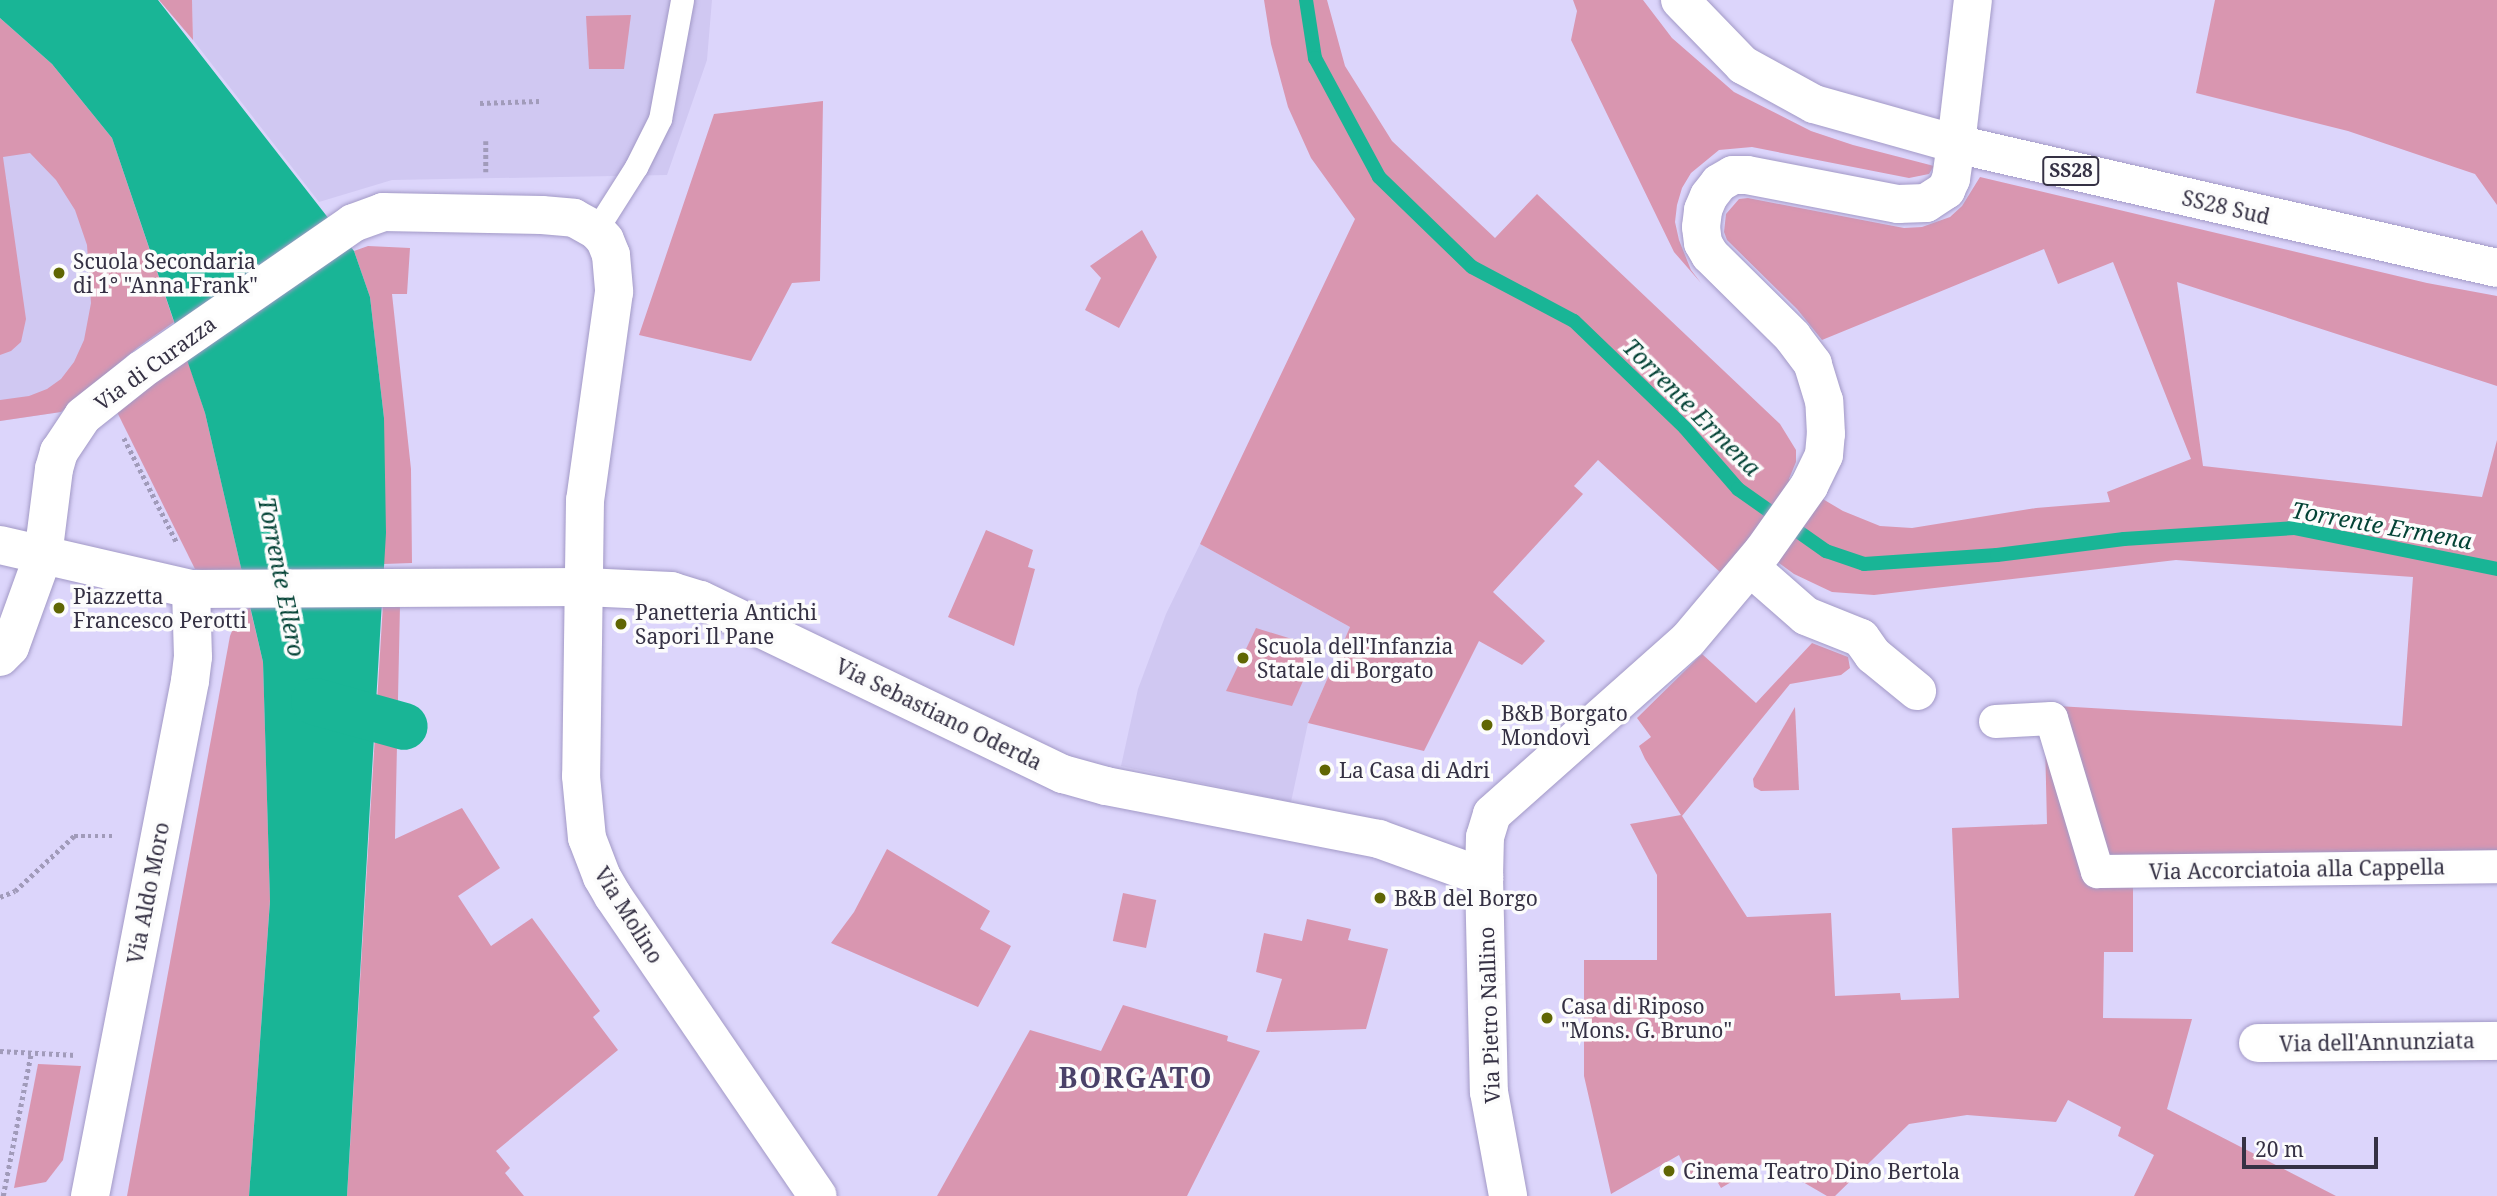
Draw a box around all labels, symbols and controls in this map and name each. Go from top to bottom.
road number: SS28 [2041,155,2101,186]
street label: SS28 Sud [2180,185,2272,229]
place label: Scuola Secondaria di 1° "Anna Frank" [73,248,258,298]
marker: Scuola Secondaria di 1° "Anna Frank" [51,265,67,281]
street label: Via di Curazza [89,310,221,416]
water label: Torrente Ermena [1618,333,1766,481]
water label: Torrente Ellero [253,495,311,659]
water label: Torrente Ermena [2290,496,2474,554]
place label: Piazzetta Francesco Perotti [73,583,247,633]
place label: Panetteria Antichi Sapori Il Pane [635,599,817,649]
marker: Piazzetta Francesco Perotti [51,600,67,616]
marker: Panetteria Antichi Sapori Il Pane [613,616,629,632]
place label: Scuola dell'Infanzia Statale di Borgato [1257,633,1453,683]
marker: Scuola dell'Infanzia Statale di Borgato [1235,650,1251,666]
street label: Via Sebastiano Oderda [832,653,1046,775]
place label: B&B Borgato Mondovì [1501,700,1628,750]
marker: B&B Borgato Mondovì [1479,717,1495,733]
place label: La Casa di Adri [1339,757,1490,783]
marker: La Casa di Adri [1317,762,1333,778]
street label: Via Aldo Moro [122,820,174,966]
street label: Via Accorciatoia alla Cappella [2149,854,2445,884]
street label: Via Molino [589,862,669,968]
place label: B&B del Borgo [1394,885,1538,911]
marker: B&B del Borgo [1372,890,1388,906]
street label: Via Pietro Nallino [1473,926,1505,1104]
place label: Casa di Riposo "Mons. G. Bruno" [1561,993,1732,1043]
marker: Casa di Riposo "Mons. G. Bruno" [1539,1010,1555,1026]
street label: Via dell'Annunziata [2279,1028,2475,1056]
district label: BORGATO [1059,1060,1213,1094]
scale bar [2245,1122,2382,1166]
text: 20 m [2255,1135,2304,1163]
place label: Cinema Teatro Dino Bertola [1683,1158,1960,1184]
marker: Cinema Teatro Dino Bertola [1661,1163,1677,1179]

